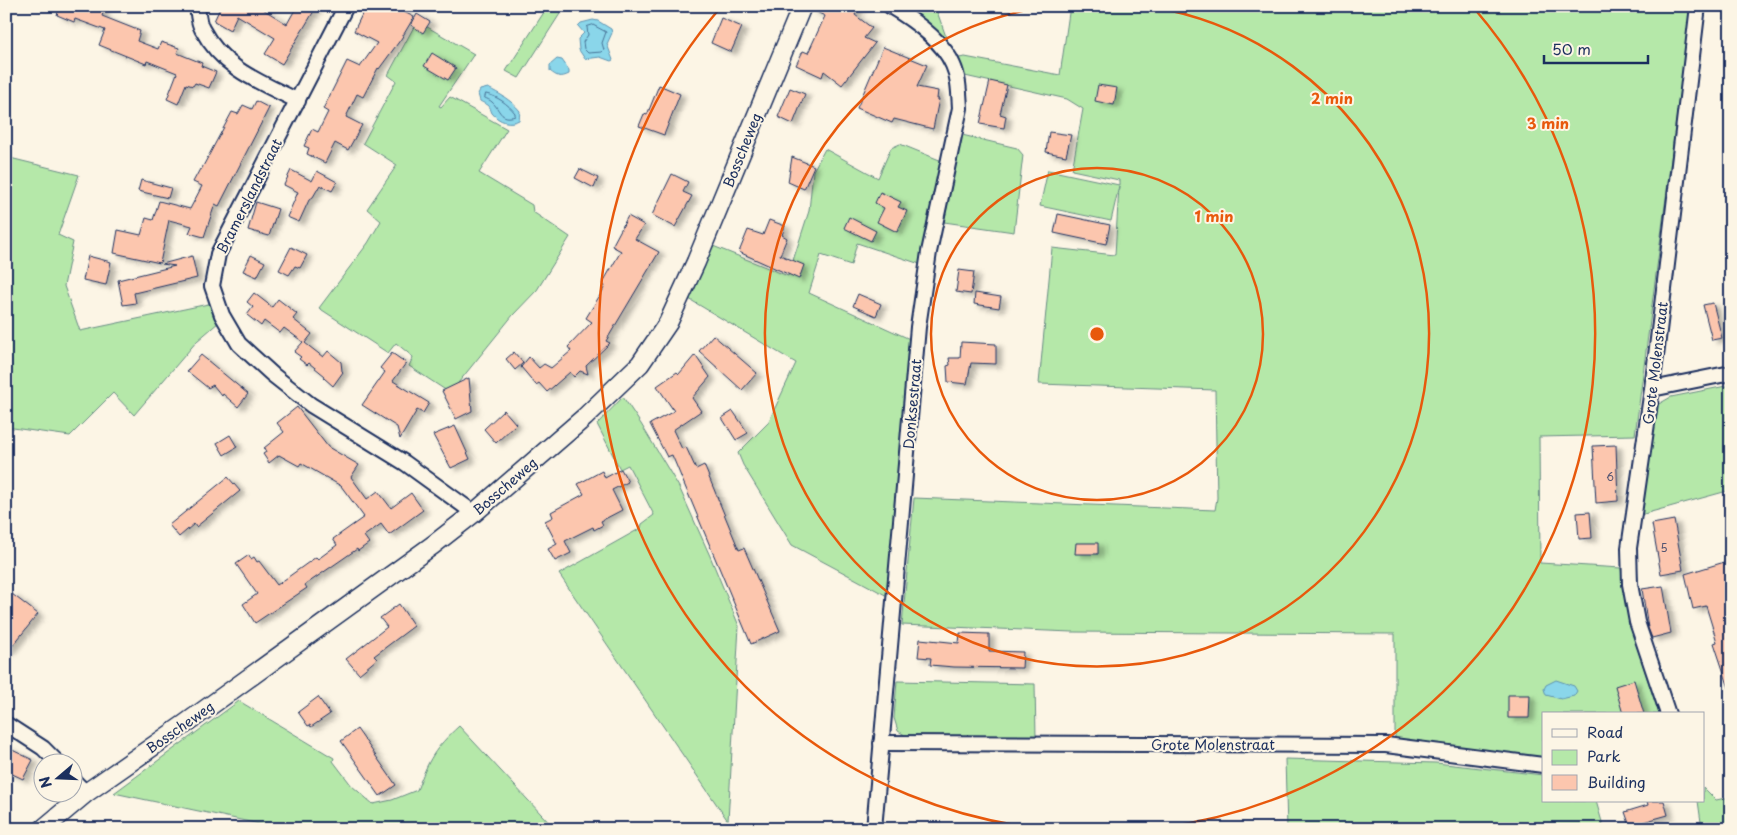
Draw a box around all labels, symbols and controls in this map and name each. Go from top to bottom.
scale bar [1544,32,1648,64]
text: 50 m [1552,37,1591,60]
text: 2 min [1311,86,1353,109]
street label: Bosscheweg [717,109,767,191]
text: 3 min [1527,111,1569,134]
street label: Bramerslandstraat [211,134,287,257]
text: 1 min [1195,204,1233,227]
street label: Grote Molenstraat [1637,300,1673,426]
centre of rings [1088,325,1106,343]
street label: Donksestraat [898,358,926,450]
street label: Bosscheweg [468,452,542,520]
house number: 6 [1606,468,1614,485]
house number: 5 [1660,539,1668,556]
street label: Bosscheweg [142,696,218,758]
legend [1542,712,1704,802]
text: Road [1587,720,1623,743]
street label: Grote Molenstraat [1151,734,1275,755]
text: Park [1587,744,1621,767]
north arrow [32,752,82,802]
text: Building [1587,770,1646,793]
text: N [34,774,57,791]

